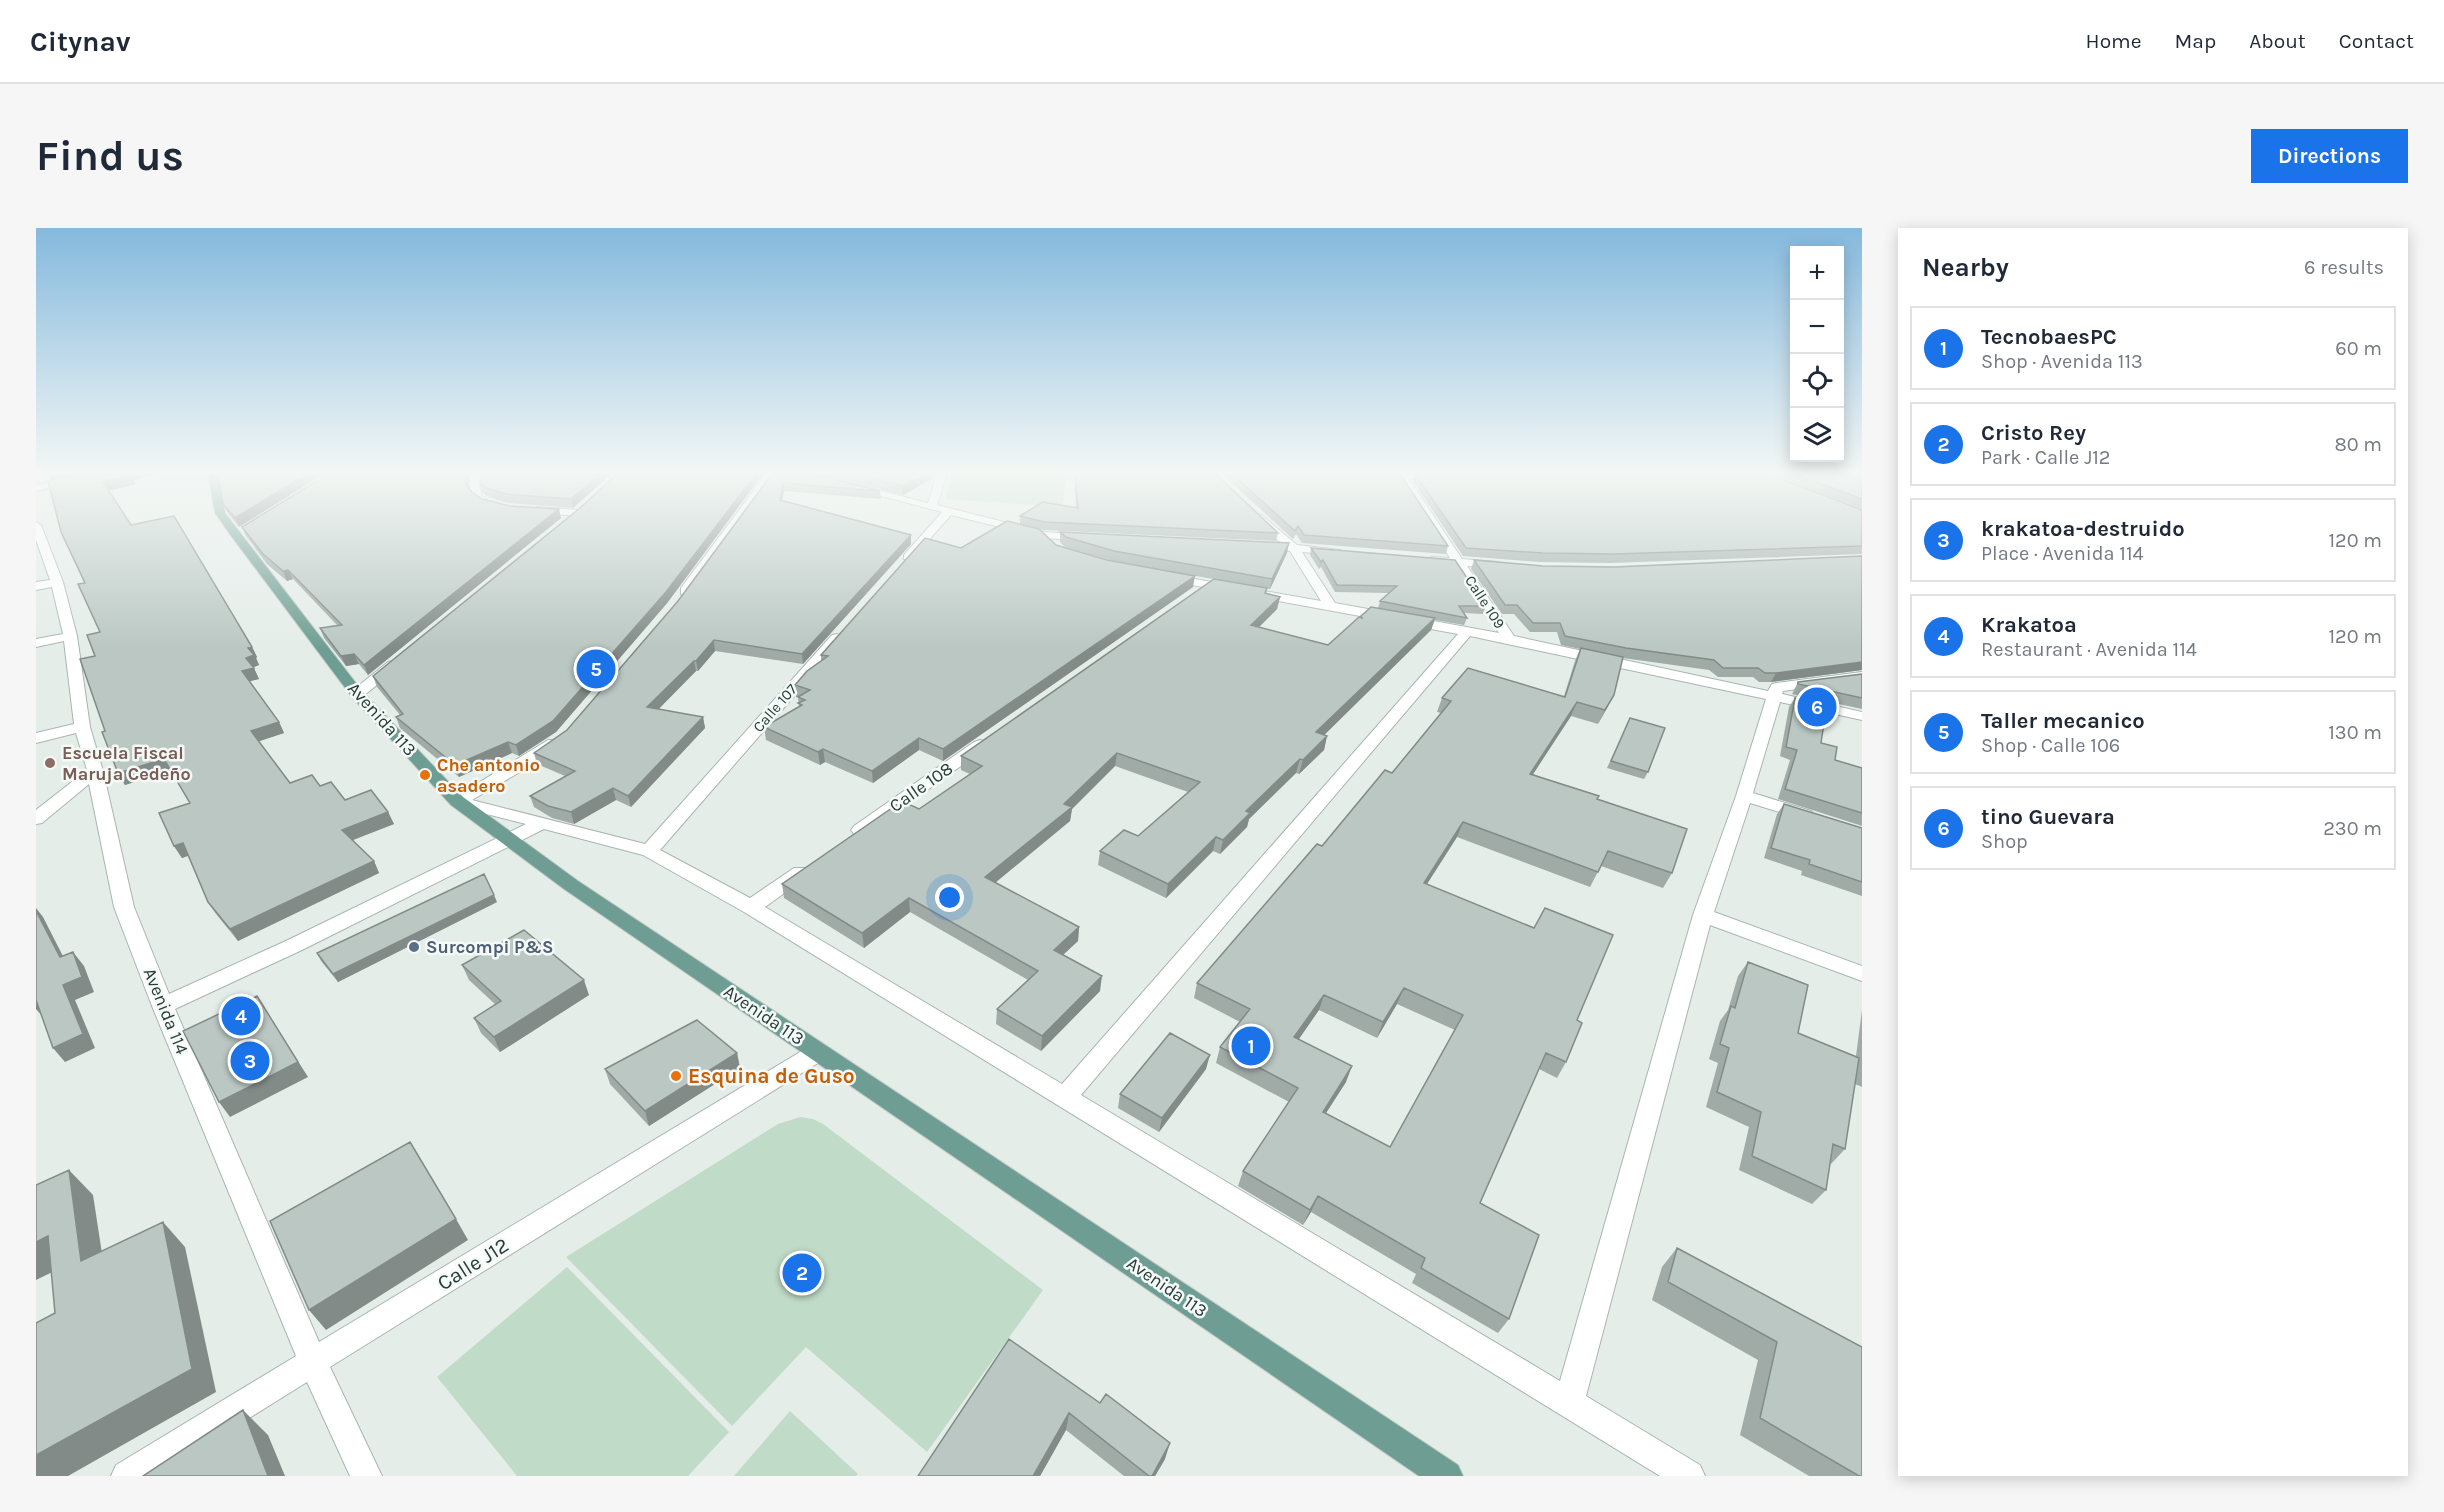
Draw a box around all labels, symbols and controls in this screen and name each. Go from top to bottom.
text: Citynav [30,25,130,58]
text: Home [2086,29,2142,53]
text: Map [2175,29,2216,53]
text: About [2249,29,2306,53]
text: Contact [2339,29,2414,53]
button: Directions [2251,129,2408,183]
text: Find us [36,131,184,181]
map controls [1790,246,1844,462]
button: + [1790,246,1844,300]
text: Nearby [1922,252,2009,283]
text: 6 results [2304,256,2384,279]
button: − [1790,300,1844,354]
text: TecnobaesPC [1981,324,2117,350]
text: 1 [1940,337,1947,360]
text: 60 m [2335,337,2382,360]
text: Shop · Avenida 113 [1981,350,2143,373]
button: locate [1790,354,1844,408]
button: layers [1790,408,1844,462]
text: Cristo Rey [1981,420,2086,446]
text: 2 [1937,433,1950,456]
text: 80 m [2334,433,2382,456]
text: Park · Calle J12 [1981,446,2110,469]
text: krakatoa-destruido [1981,516,2185,542]
text: 3 [1937,529,1950,552]
text: 120 m [2328,529,2382,552]
text: Place · Avenida 114 [1981,542,2144,565]
street label: Calle 109 [1461,572,1509,632]
text: Krakatoa [1981,612,2077,638]
text: 4 [1938,625,1949,648]
text: 120 m [2328,625,2382,648]
text: Restaurant · Avenida 114 [1981,638,2197,661]
pin: 5 [576,646,616,692]
street label: Avenida 113 [343,678,421,760]
street label: Calle 107 [749,680,801,736]
pin: 6 [1798,684,1836,730]
text: Taller mecanico [1981,708,2145,734]
text: 5 [1938,721,1949,744]
text: 130 m [2328,721,2382,744]
text: Shop · Calle 106 [1981,734,2120,757]
place label: Escuela Fiscal Maruja Cedeño [62,742,191,785]
place label: Che antonio asadero [437,754,540,797]
marker: Escuela Fiscal Maruja Cedeño [43,756,57,770]
street label: Calle 108 [885,757,957,817]
marker: Che antonio asadero [418,768,432,782]
text: tino Guevara [1981,804,2115,830]
text: 6 [1937,817,1950,840]
text: 230 m [2323,817,2382,840]
text: Shop [1981,830,2028,853]
your location [935,883,964,912]
place label: Surcompi P&S [426,936,553,958]
marker: Surcompi P&S [407,940,421,954]
street label: Avenida 114 [139,965,193,1057]
street label: Avenida 113 [720,980,808,1050]
pin: 4 [222,994,260,1038]
pin: 1 [1232,1024,1270,1068]
pin: 3 [230,1038,270,1084]
place label: Esquina de Guso [688,1064,855,1089]
marker: Esquina de Guso [669,1069,683,1083]
street label: Calle J12 [433,1233,513,1295]
pin: 2 [782,1250,822,1296]
street label: Avenida 113 [1123,1252,1211,1322]

